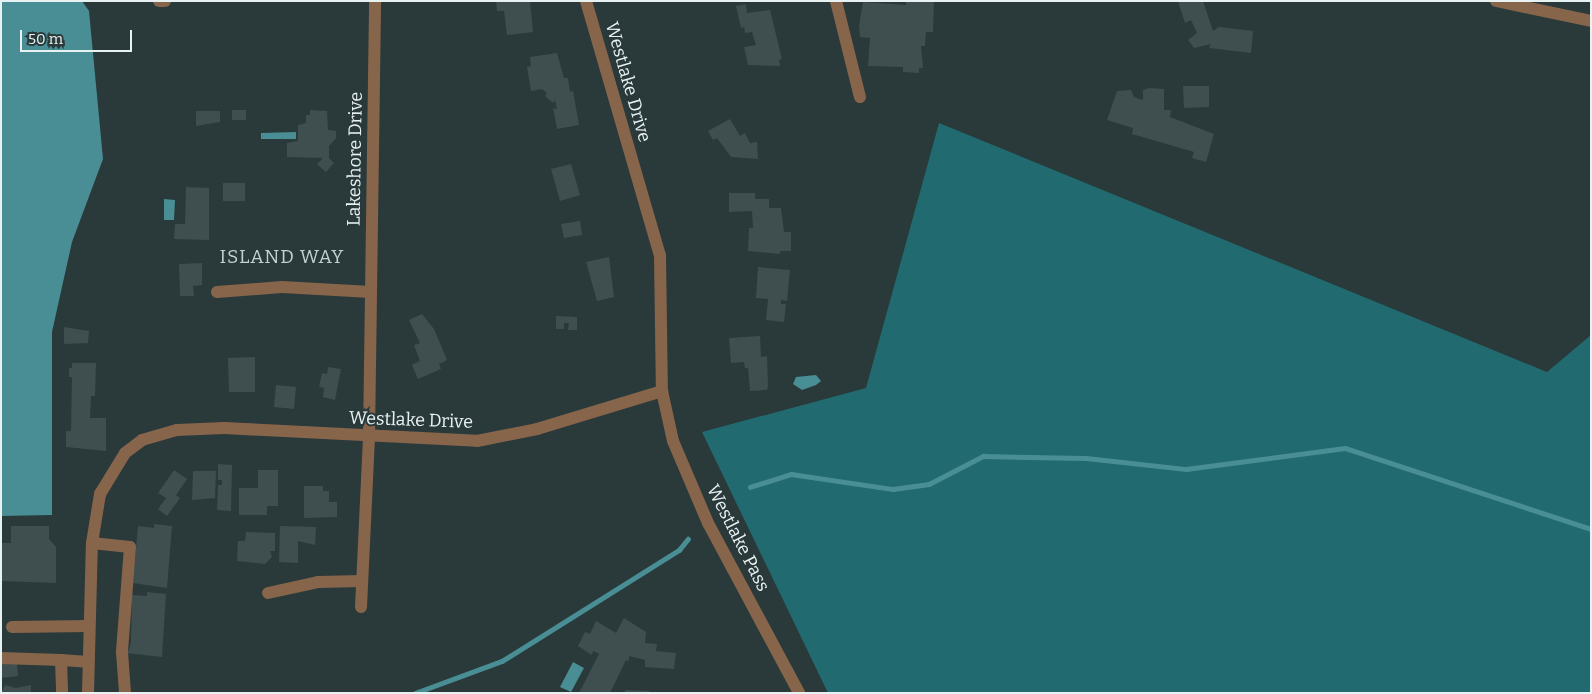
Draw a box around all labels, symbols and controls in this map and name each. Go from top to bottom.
street label: Westlake Drive [601,19,655,145]
scale bar [22,20,135,52]
text: 50 m [28,30,63,48]
street label: Lakeshore Drive [343,92,367,226]
district label: ISLAND WAY [218,246,346,268]
street label: Westlake Drive [349,407,473,433]
street label: Westlake Pass [702,481,774,595]

